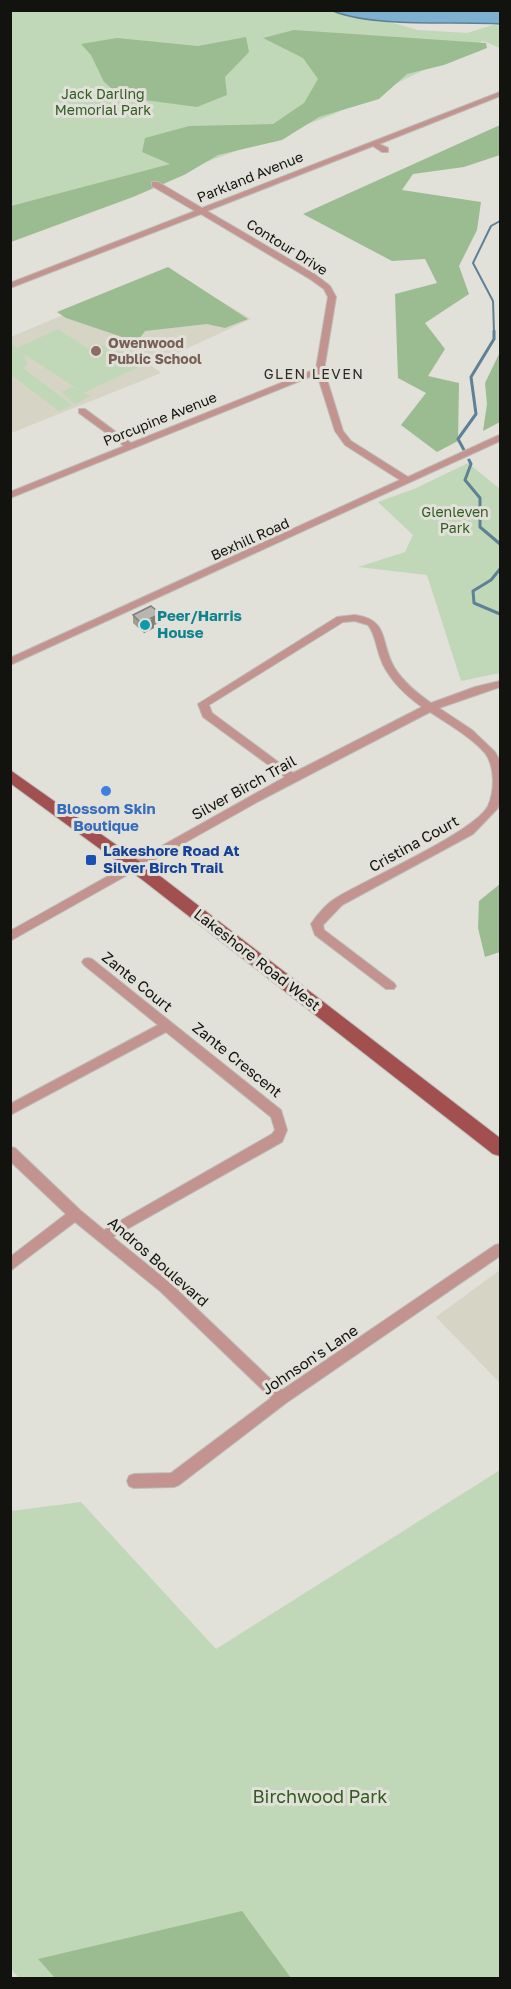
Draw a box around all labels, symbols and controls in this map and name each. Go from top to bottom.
park label: Jack Darling Memorial Park [55,85,151,118]
street label: Parkland Avenue [194,148,305,206]
street label: Contour Drive [244,215,331,278]
place label: Owenwood Public School [108,334,202,367]
marker: Owenwood Public School [89,344,103,358]
district label: GLEN LEVEN [264,365,364,382]
street label: Porcupine Avenue [101,388,219,449]
park label: Glenleven Park [421,503,489,536]
street label: Bexhill Road [208,514,292,563]
place label: Peer/Harris House [157,606,242,641]
marker: Peer/Harris House [138,618,152,632]
street label: Silver Birch Trail [188,751,299,823]
marker: Blossom Skin Boutique [99,784,113,798]
place label: Blossom Skin Boutique [56,799,156,834]
street label: Cristina Court [365,811,462,875]
place label: Lakeshore Road At Silver Birch Trail [103,841,239,876]
marker: Lakeshore Road At Silver Birch Trail [84,853,98,867]
street label: Lakeshore Road West [191,904,324,1014]
street label: Zante Court [99,947,176,1015]
street label: Zante Crescent [189,1018,286,1101]
street label: Andros Boulevard [105,1213,213,1310]
street label: Johnson's Lane [258,1320,361,1398]
park label: Birchwood Park [253,1785,387,1807]

